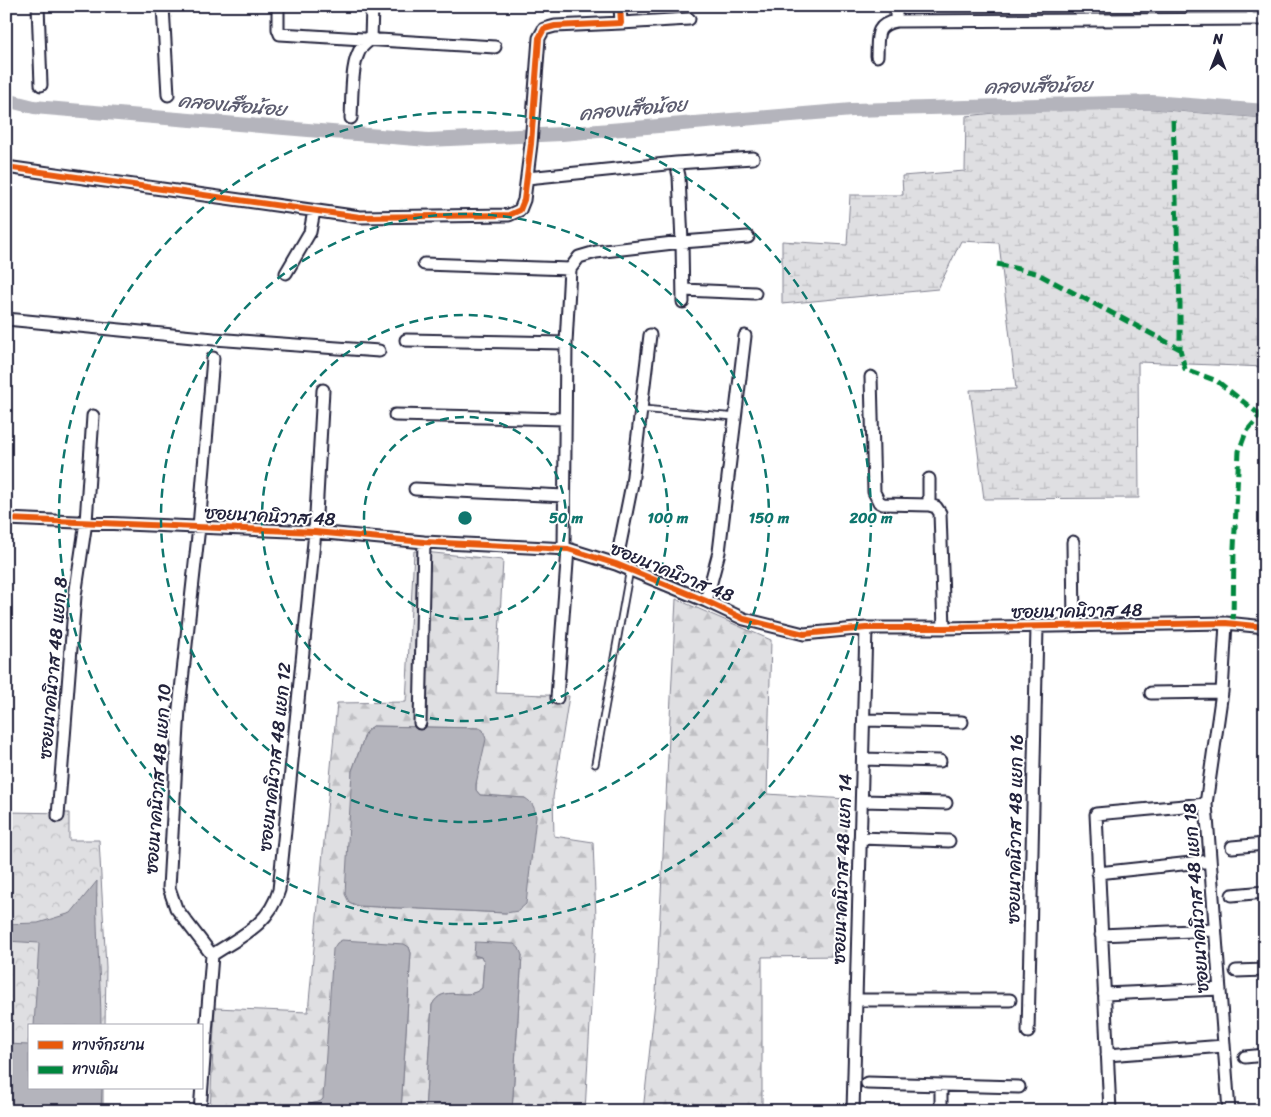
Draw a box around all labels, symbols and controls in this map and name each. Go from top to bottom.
text: N [1212,27,1223,52]
north arrow [1194,28,1244,78]
water label: คลองเสือน้อย [984,69,1095,103]
water label: คลองเสือน้อย [177,84,290,126]
water label: คลองเสือน้อย [578,88,691,130]
street label: ซอยนาคนิวาส 48 [204,497,337,535]
text: 50 m [549,505,584,531]
text: 100 m [648,505,689,531]
text: 150 m [749,505,790,531]
text: 200 m [848,505,893,531]
centre of rings [456,509,474,527]
street label: ซอยนาคนิวาส 48 [605,533,739,611]
street label: ซอยนาคนิวาส 48 แยก 8 [29,576,77,760]
street label: ซอยนาคนิวาส 48 [1011,594,1143,628]
street label: ซอยนาคนิวาส 48 แยก 12 [249,661,301,853]
street label: ซอยนาคนิวาส 48 แยก 10 [135,683,181,875]
street label: ซอยนาคนิวาส 48 แยก 16 [997,734,1033,924]
street label: ซอยนาคนิวาส 48 แยก 14 [823,773,861,965]
street label: ซอยนาคนิวาส 48 แยก 18 [1173,802,1219,994]
legend [28,1024,202,1090]
text: ทางจักรยาน [72,1032,145,1058]
text: ทางเดิน [72,1056,119,1082]

